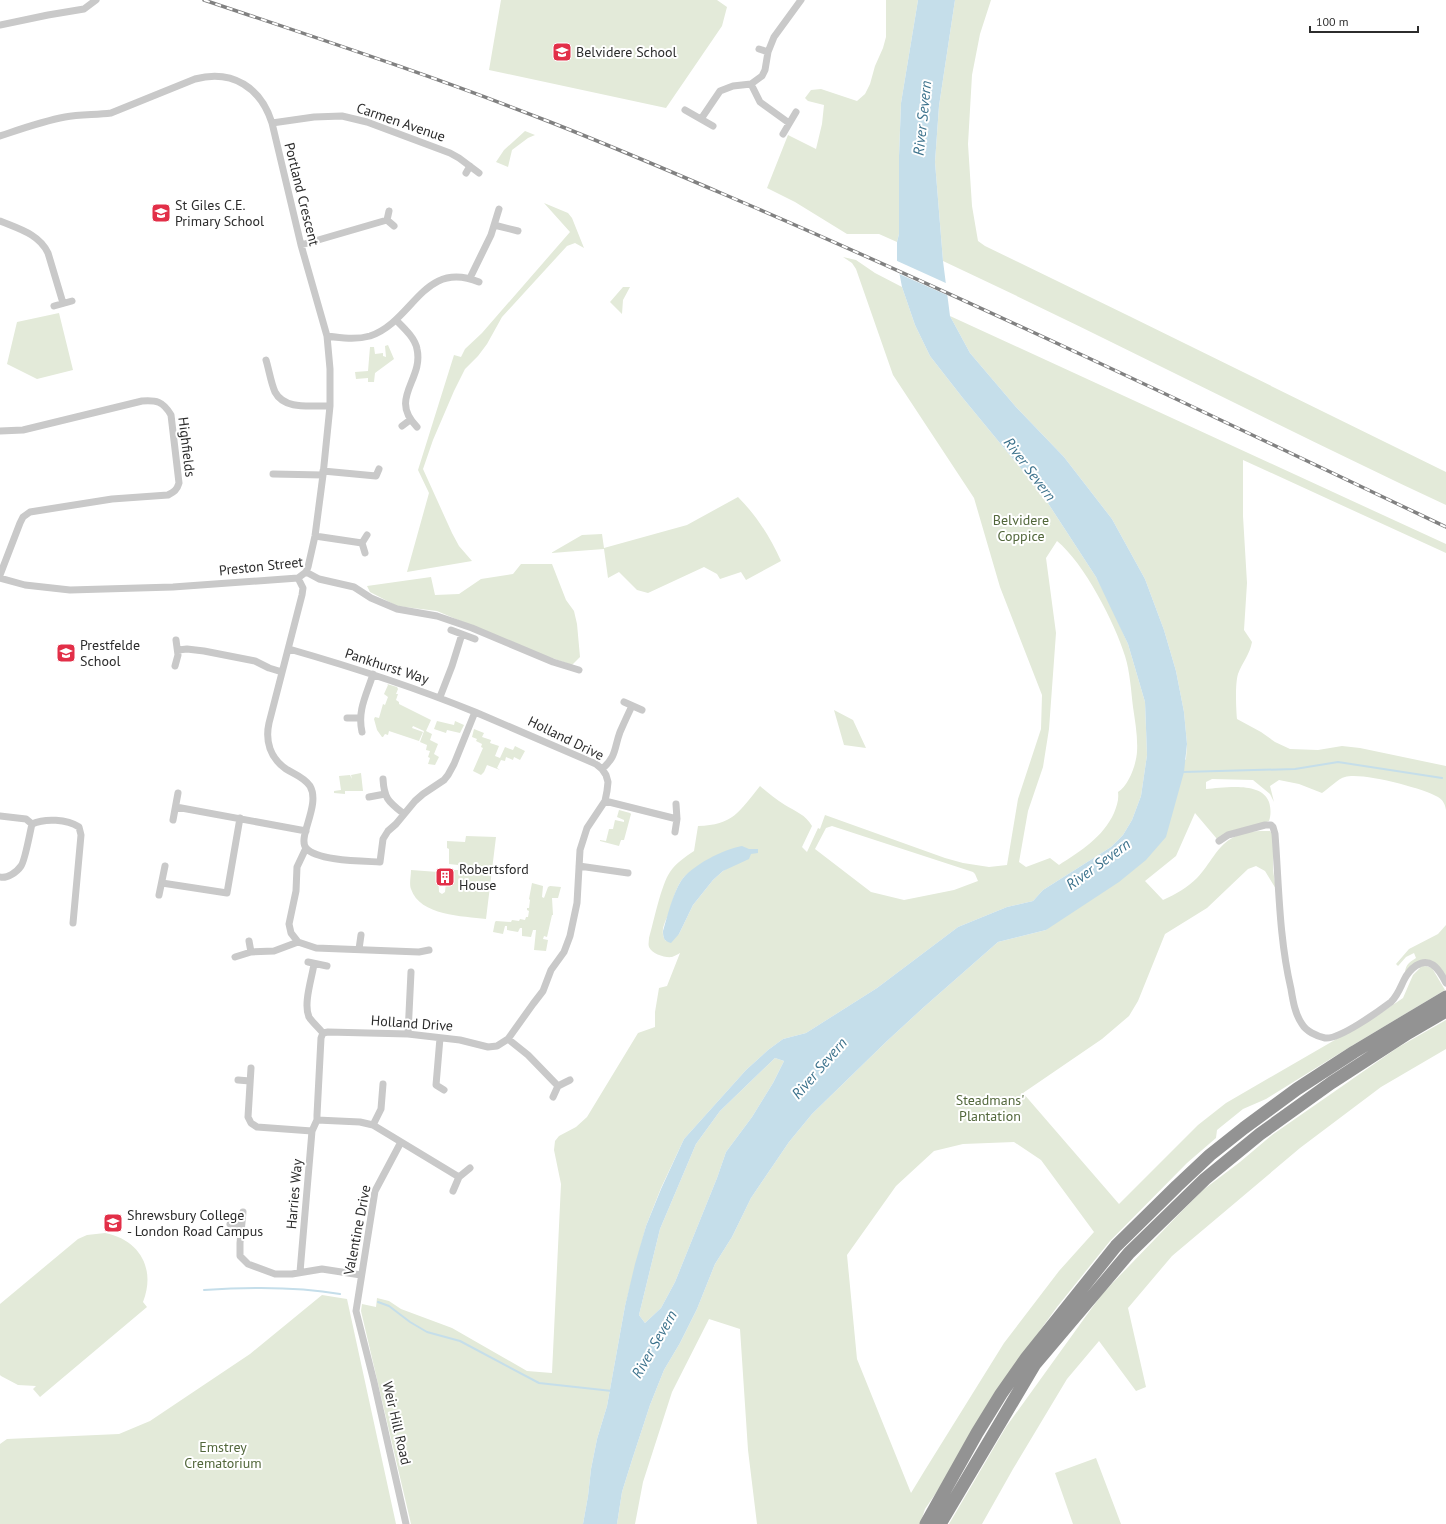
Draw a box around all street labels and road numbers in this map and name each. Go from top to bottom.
street label: Carmen Avenue [354,98,448,146]
street label: Portland Crescent [280,141,324,248]
street label: Highfields [174,416,200,478]
street label: Preston Street [218,553,304,579]
street label: Pankhurst Way [343,644,432,688]
street label: Holland Drive [525,712,607,764]
street label: Holland Drive [370,1011,454,1035]
street label: Harries Way [282,1158,306,1230]
street label: Valentine Drive [339,1183,375,1278]
street label: Weir Hill Road [379,1380,415,1466]

